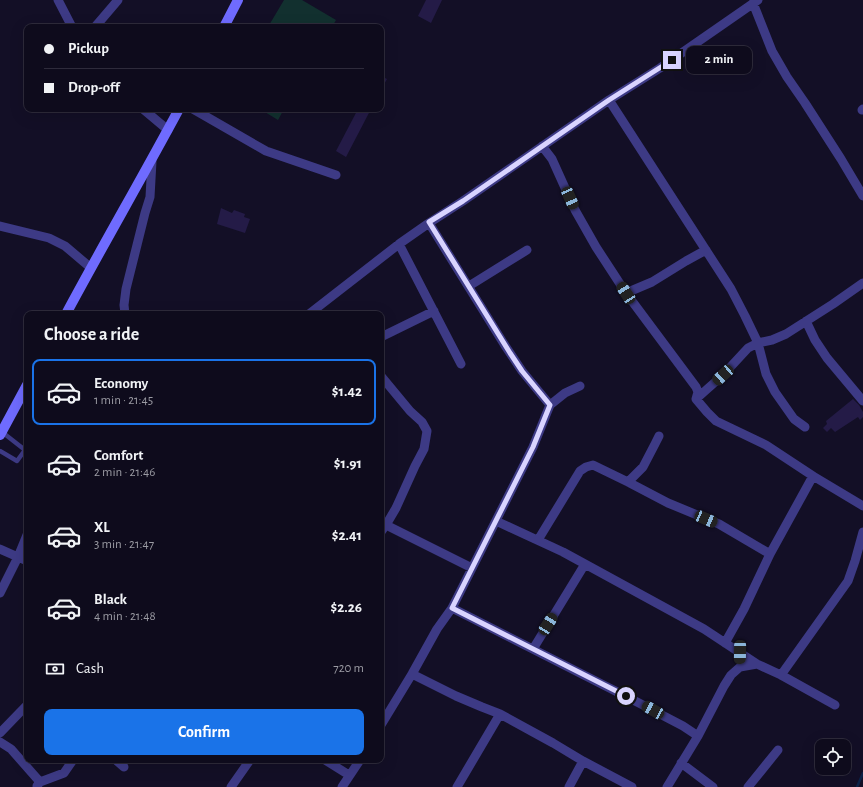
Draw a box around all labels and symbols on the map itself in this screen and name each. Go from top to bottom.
callout: 2 min [686,46,752,74]
route end [663,51,681,69]
car [560,185,580,211]
car [614,280,638,306]
car [710,363,736,387]
car [693,509,719,529]
car [537,611,559,637]
car [734,640,746,664]
route start [617,687,635,705]
car [640,699,666,721]

